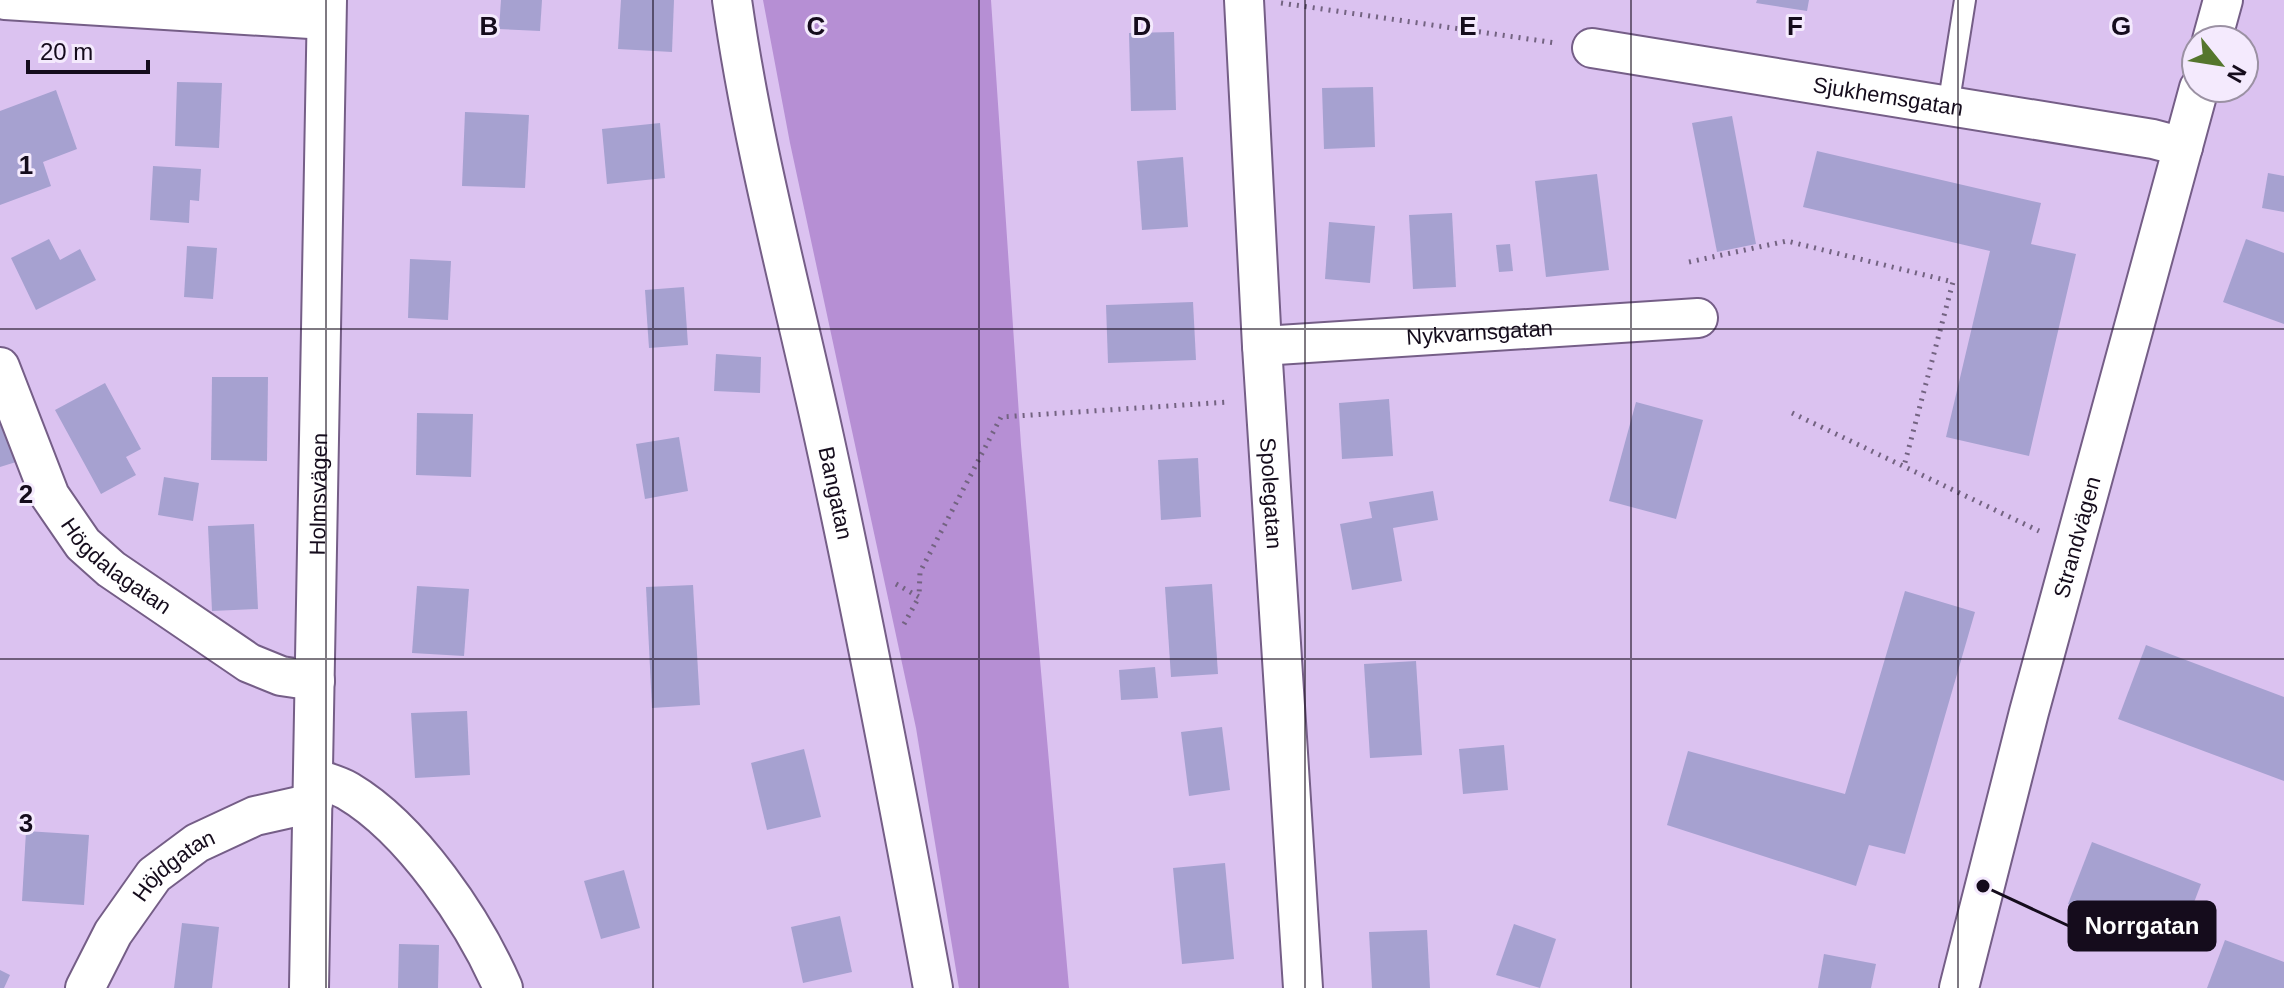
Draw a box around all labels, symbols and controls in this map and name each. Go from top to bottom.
text: B [480,11,498,41]
text: C [807,11,826,41]
text: D [1133,11,1151,41]
text: E [1459,11,1477,41]
text: F [1787,11,1803,41]
text: G [2111,11,2131,41]
scale bar [28,24,148,74]
north arrow [2180,24,2260,104]
text: 20 m [40,38,93,65]
text: N [2222,61,2252,87]
street label: Sjukhemsgatan [1811,72,1965,121]
text: 1 [19,150,33,180]
street label: Nykvarnsgatan [1406,315,1554,350]
street label: Holmsvägen [305,433,332,555]
street label: Spolegatan [1255,437,1287,550]
street label: Bangatan [813,444,858,542]
street label: Strandvägen [2049,474,2106,601]
text: 2 [19,479,33,509]
street label: Högdalagatan [56,513,176,619]
text: 3 [19,808,33,838]
street label: Höjdgatan [127,825,219,906]
callout: Norrgatan [2069,902,2215,950]
text: Norrgatan [2085,912,2199,939]

